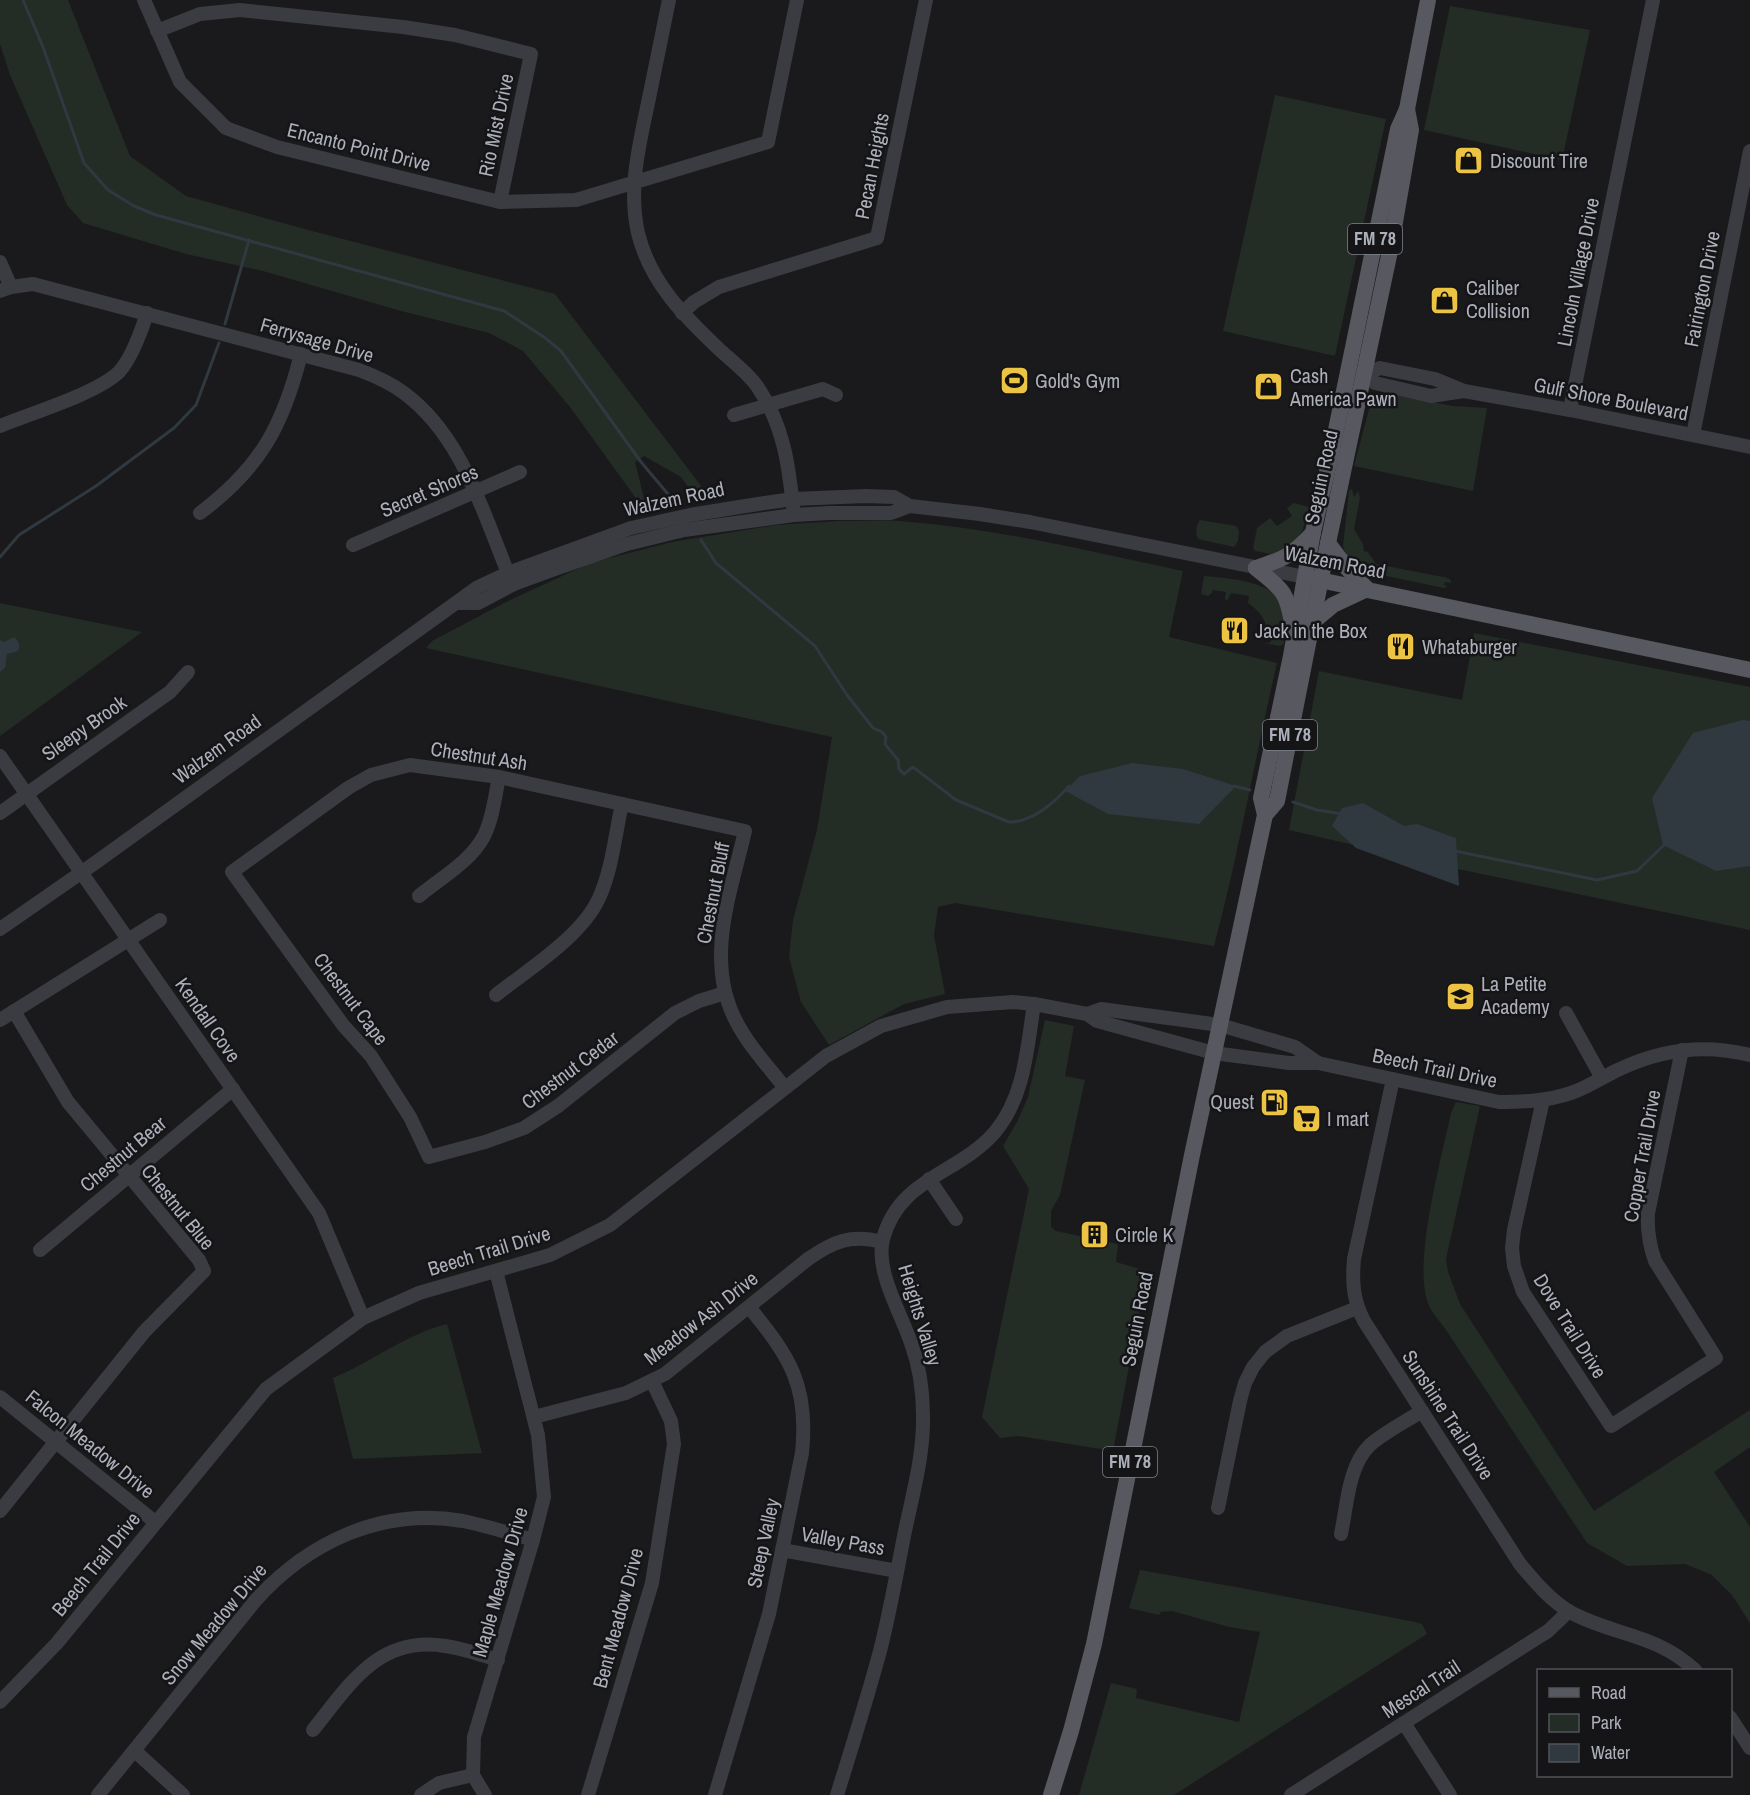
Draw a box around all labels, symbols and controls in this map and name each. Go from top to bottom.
street label: Rio Mist Drive [471,71,520,179]
street label: Pecan Heights [848,111,895,221]
street label: Encanto Point Drive [285,116,434,177]
shop icon: Discount Tire [1453,145,1485,177]
place label: Discount Tire [1490,147,1588,174]
street label: Lincoln Village Drive [1550,195,1605,349]
road number: FM 78 [1348,224,1402,254]
street label: Fairington Drive [1677,229,1726,349]
place label: Caliber Collision [1466,274,1530,324]
shop icon: Caliber Collision [1429,284,1461,316]
street label: Ferrysage Drive [257,310,377,369]
place label: Cash America Pawn [1289,362,1397,412]
sports icon: Gold's Gym [998,365,1030,397]
place label: Gold's Gym [1035,367,1120,394]
street label: Gulf Shore Boulevard [1532,370,1691,427]
shop icon: Cash America Pawn [1253,371,1285,403]
street label: Seguin Road [1297,427,1344,527]
street label: Secret Shores [376,458,482,523]
street label: Walzem Road [621,475,727,522]
street label: Walzem Road [1282,538,1388,585]
restaurant icon: Jack in the Box [1218,615,1250,647]
place label: Jack in the Box [1255,617,1368,644]
restaurant icon: Whataburger [1385,631,1417,663]
place label: Whataburger [1422,633,1517,660]
street label: Sleepy Brook [36,688,132,767]
street label: Walzem Road [167,708,266,790]
road number: FM 78 [1263,720,1317,750]
street label: Chestnut Ash [429,735,529,776]
street label: Chestnut Bluff [689,840,736,946]
street label: Chestnut Cape [308,947,395,1051]
place label: La Petite Academy [1480,970,1550,1020]
street label: Kendall Cove [169,972,247,1067]
school or university icon: La Petite Academy [1444,980,1476,1012]
street label: Chestnut Cedar [516,1024,624,1115]
street label: Beech Trail Drive [1370,1041,1500,1094]
fuel station icon: Quest [1259,1086,1291,1118]
place label: Quest [1210,1088,1254,1115]
street label: Copper Trail Drive [1617,1088,1666,1224]
supermarket icon: I mart [1290,1103,1322,1135]
place label: I mart [1327,1105,1369,1132]
street label: Chestnut Bear [74,1109,172,1198]
street label: Chestnut Blue [135,1158,221,1255]
street label: Beech Trail Drive [424,1219,553,1282]
building icon: Circle K [1078,1219,1110,1251]
place label: Circle K [1115,1221,1173,1248]
street label: Heights Valley [892,1261,949,1370]
street label: Meadow Ash Drive [638,1265,763,1371]
street label: Dove Trail Drive [1528,1268,1613,1383]
street label: Seguin Road [1114,1269,1159,1368]
street label: Sunshine Trail Drive [1396,1345,1500,1485]
street label: Falcon Meadow Drive [20,1383,160,1504]
road number: FM 78 [1103,1447,1157,1477]
street label: Steep Valley [740,1495,785,1590]
street label: Maple Meadow Drive [465,1504,534,1660]
street label: Beech Trail Drive [45,1506,146,1621]
street label: Valley Pass [799,1520,887,1561]
street label: Bent Meadow Drive [586,1545,649,1691]
street label: Snow Meadow Drive [155,1557,273,1690]
street label: Mescal Trail [1376,1653,1465,1724]
legend [1537,1669,1732,1777]
text: Road [1591,1680,1626,1705]
text: Park [1591,1710,1622,1735]
text: Water [1591,1740,1630,1765]

